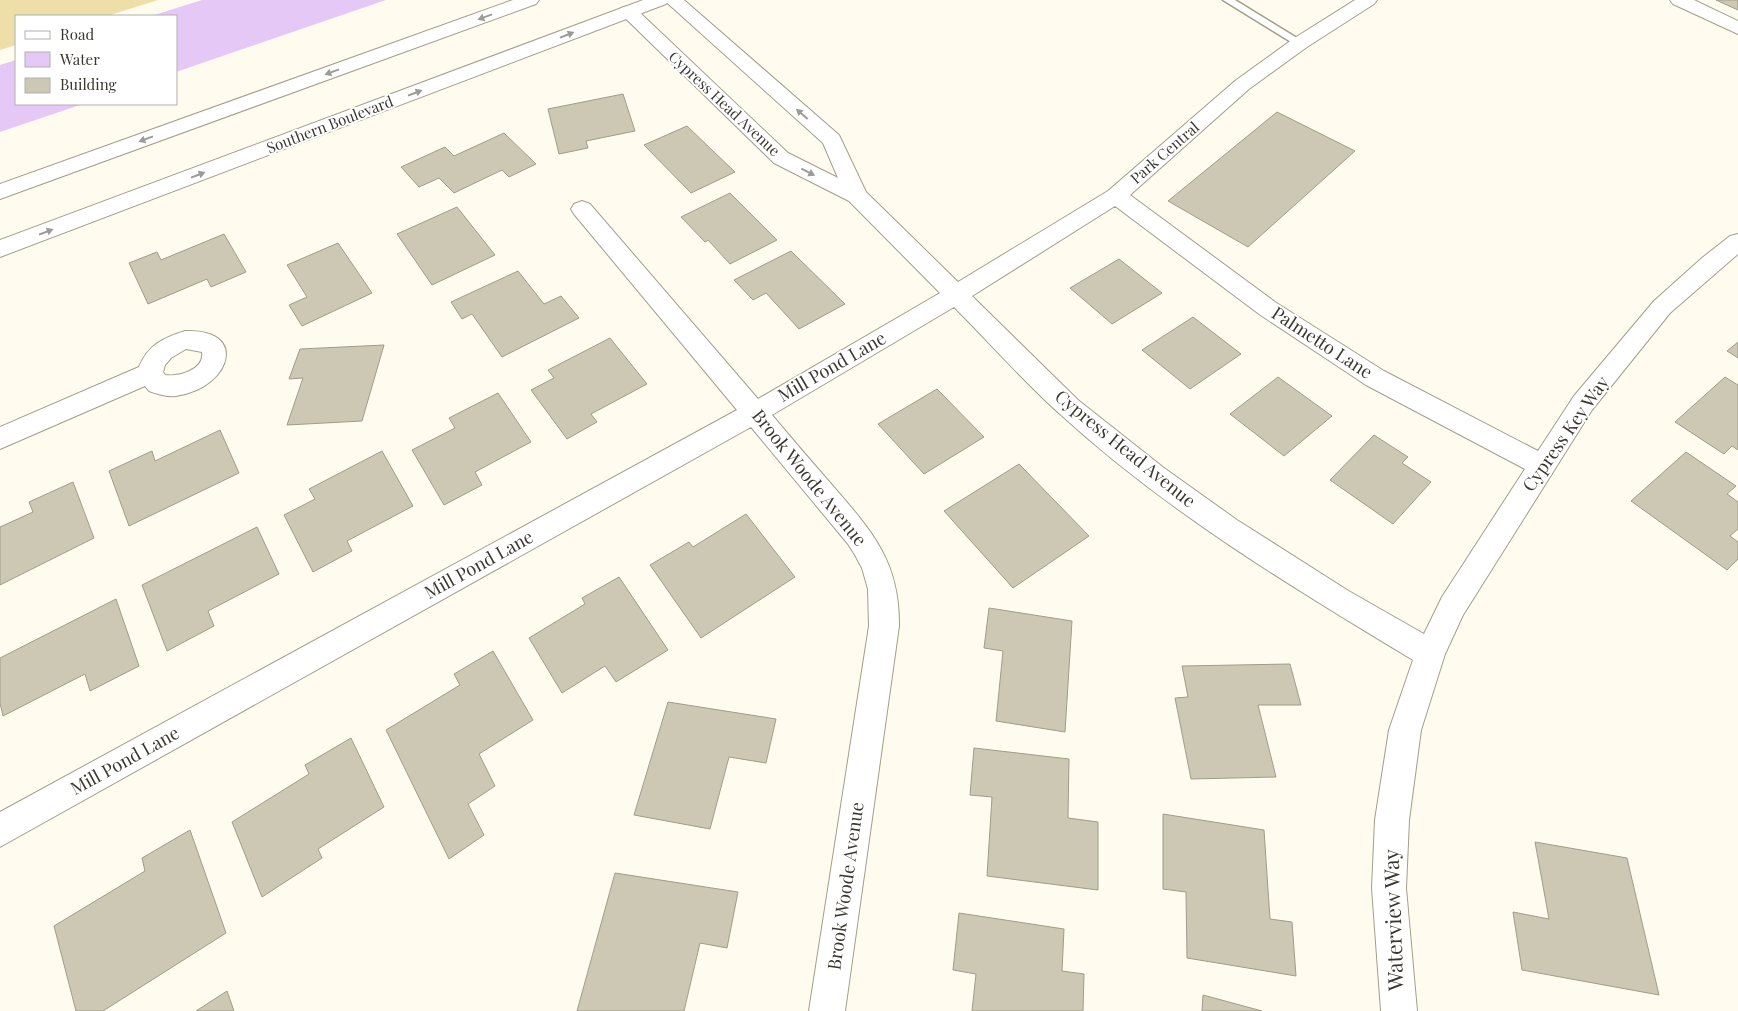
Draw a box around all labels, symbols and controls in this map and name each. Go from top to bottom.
one-way arrow [477,14,492,21]
legend [15,15,178,105]
text: Road [60,24,94,44]
one-way arrow [560,31,575,39]
street label: Cypress Head Avenue [665,46,785,160]
text: Water [59,49,100,69]
one-way arrow [324,68,339,76]
text: Building [60,74,117,94]
one-way arrow [408,88,422,96]
street label: Southern Boulevard [264,91,396,157]
one-way arrow [796,109,808,120]
street label: Park Central [1126,117,1203,188]
one-way arrow [138,135,153,143]
one-way arrow [800,167,815,176]
one-way arrow [190,171,205,178]
one-way arrow [38,228,53,235]
street label: Palmetto Lane [1268,301,1377,384]
street label: Mill Pond Lane [773,325,890,407]
street label: Cypress Key Way [1516,371,1614,496]
street label: Cypress Head Avenue [1050,384,1201,512]
street label: Brook Woode Avenue [747,404,872,551]
street label: Mill Pond Lane [420,524,537,604]
street label: Mill Pond Lane [66,720,183,800]
street label: Brook Woode Avenue [821,800,869,971]
street label: Waterview Way [1376,848,1409,992]

